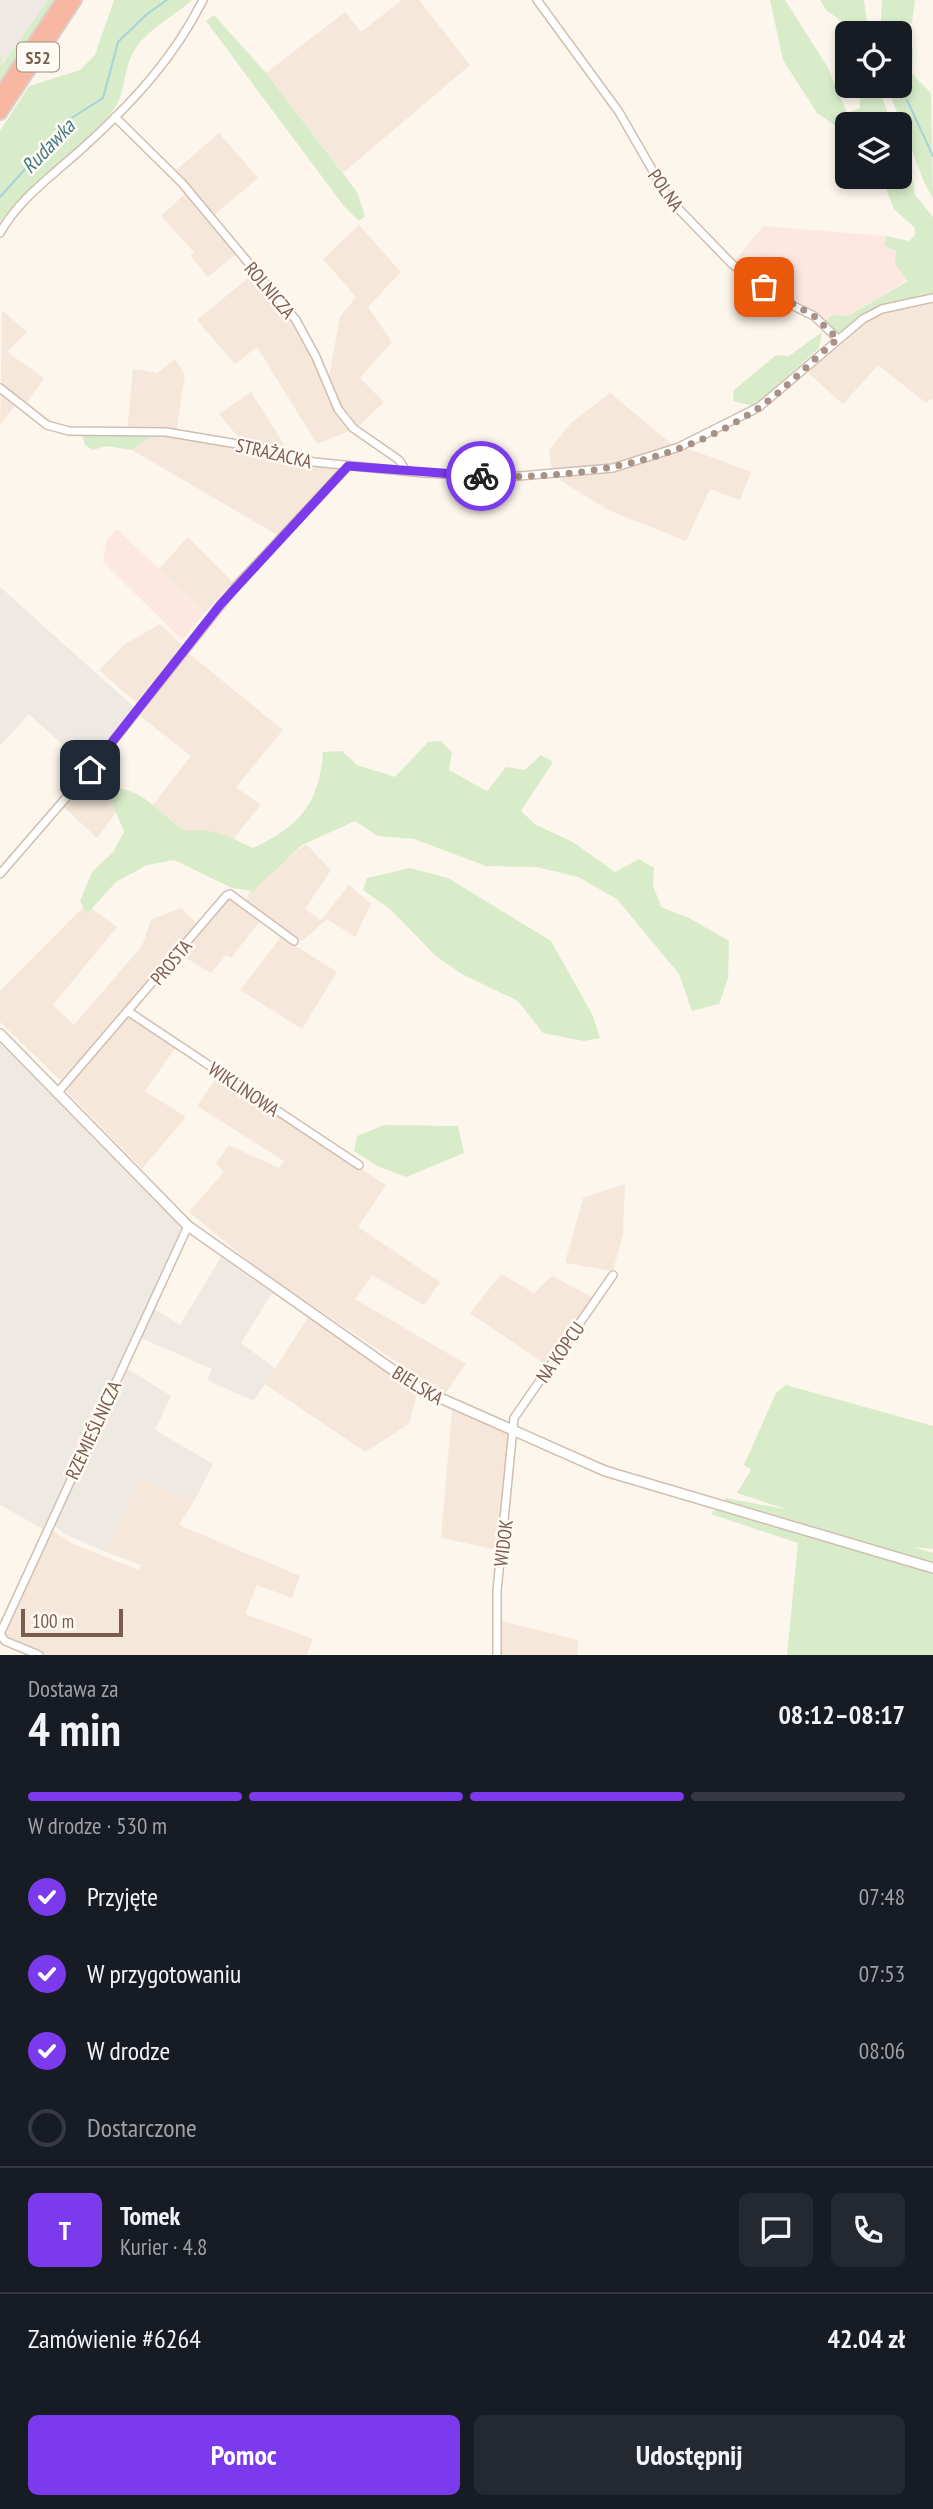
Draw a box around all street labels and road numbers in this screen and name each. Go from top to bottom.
road number: S52 [17,42,59,72]
street label: POLNA [643,164,689,216]
street label: ROLNICZA [239,257,301,323]
street label: STRAŻACKA [234,433,314,473]
street label: PROSTA [145,934,197,990]
street label: WIKLINOWA [204,1057,284,1121]
street label: NA KOPCU [530,1317,590,1387]
street label: BIELSKA [388,1360,448,1410]
street label: RZEMIEŚLNICZA [60,1377,126,1483]
street label: WIDOK [488,1518,518,1568]

